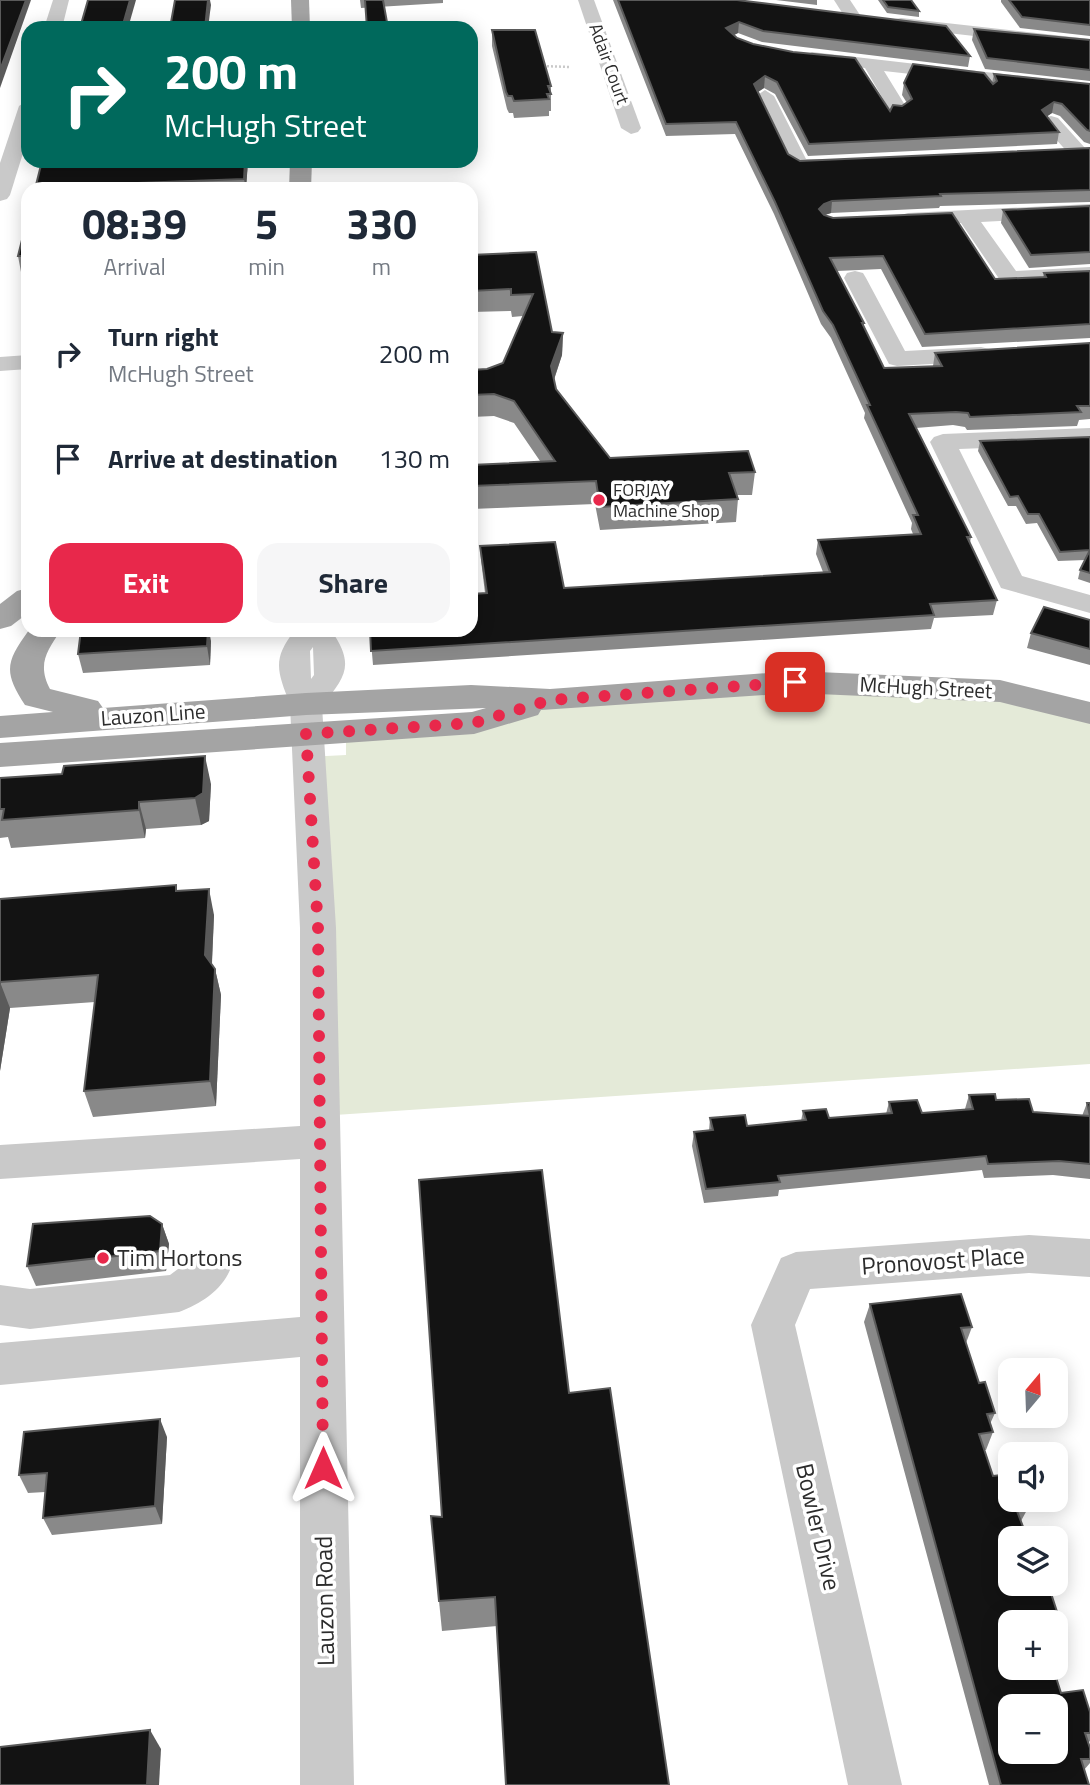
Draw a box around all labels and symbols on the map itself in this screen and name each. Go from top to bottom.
street label: Adair Court [582,20,637,109]
place label: FORJAY Machine Shop [613,476,720,524]
marker: FORJAY Machine Shop [591,492,607,508]
pin [765,652,825,712]
street label: McHugh Street [859,668,994,706]
street label: Lauzon Line [100,694,206,734]
street label: Pronovost Place [860,1236,1026,1284]
place label: Tim Hortons [117,1239,242,1275]
marker: Tim Hortons [95,1250,111,1266]
north arrow [998,1358,1068,1428]
position arrow [286,1431,360,1505]
street label: Bowler Drive [787,1460,851,1594]
street label: Lauzon Road [305,1536,343,1666]

